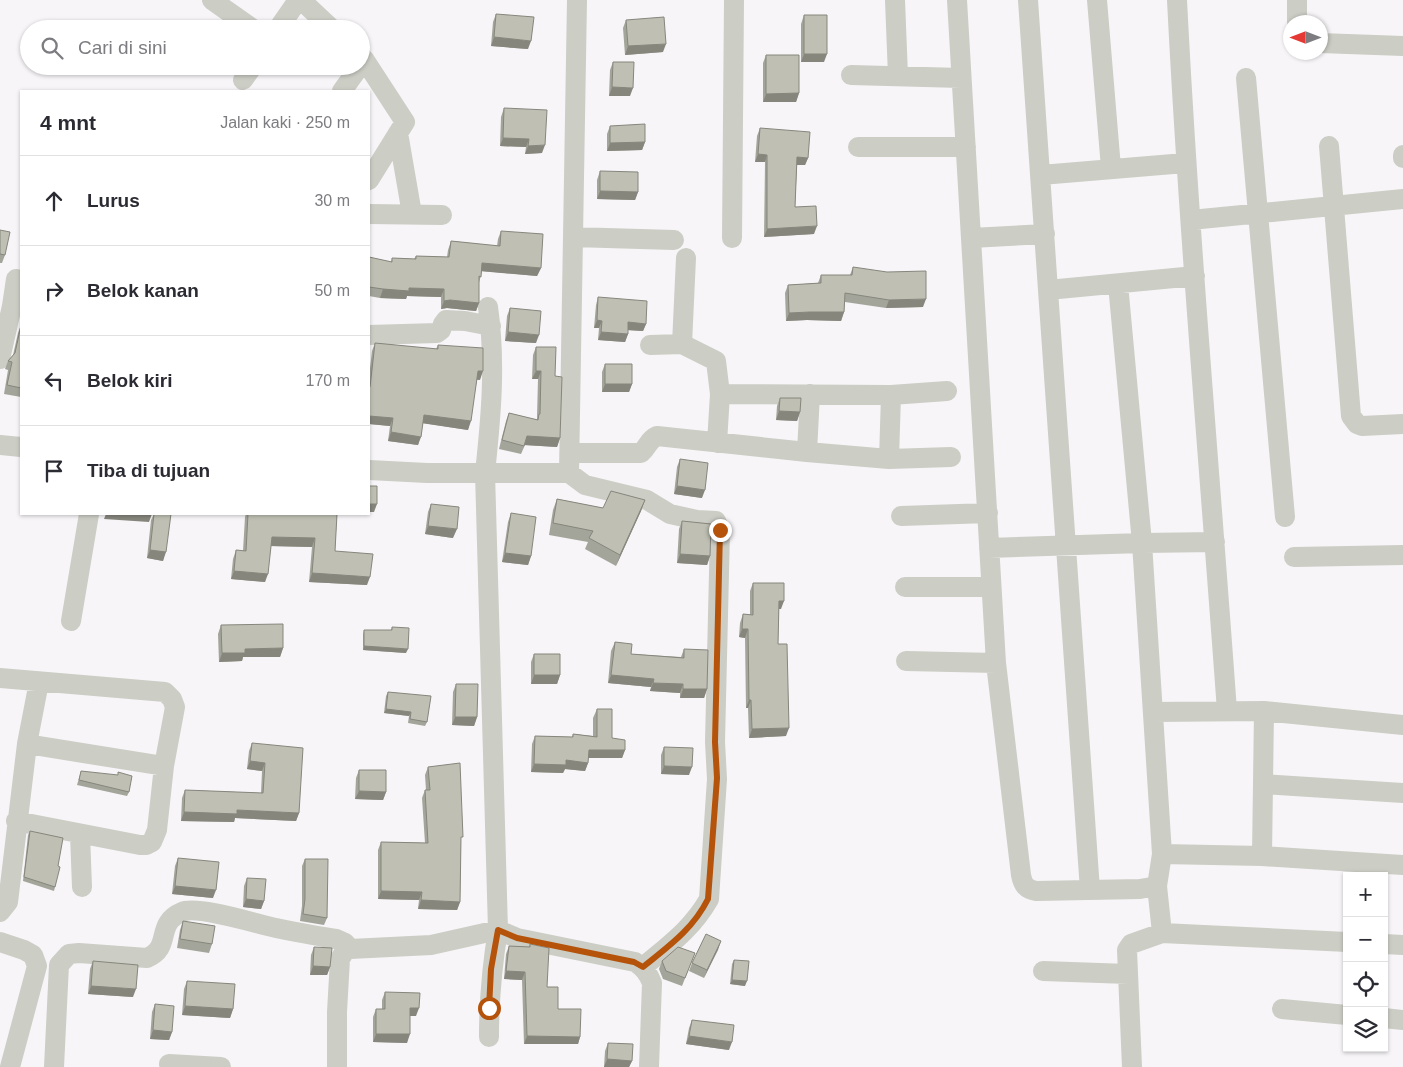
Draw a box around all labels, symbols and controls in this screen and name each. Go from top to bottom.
north arrow [1283,15,1328,60]
search box [20,20,370,75]
icon: search [38,34,66,62]
text: Cari di sini [78,37,167,58]
text: 4 mnt [40,111,96,134]
text: Jalan kaki · 250 m [220,114,350,131]
icon: ahead [40,187,68,215]
text: Lurus [87,190,140,211]
text: 30 m [314,192,350,209]
icon: right [40,277,68,305]
text: Belok kanan [87,280,199,301]
text: 50 m [314,282,350,299]
icon: left [40,367,68,395]
text: Belok kiri [87,370,173,391]
text: 170 m [306,372,350,389]
icon: arrive [40,457,68,485]
text: Tiba di tujuan [87,460,210,481]
route end [709,519,732,542]
map controls [1343,872,1388,1052]
button: + [1343,872,1388,917]
button: − [1343,917,1388,962]
button: locate [1343,962,1388,1007]
route start [478,997,501,1020]
button: layers [1343,1007,1388,1052]

